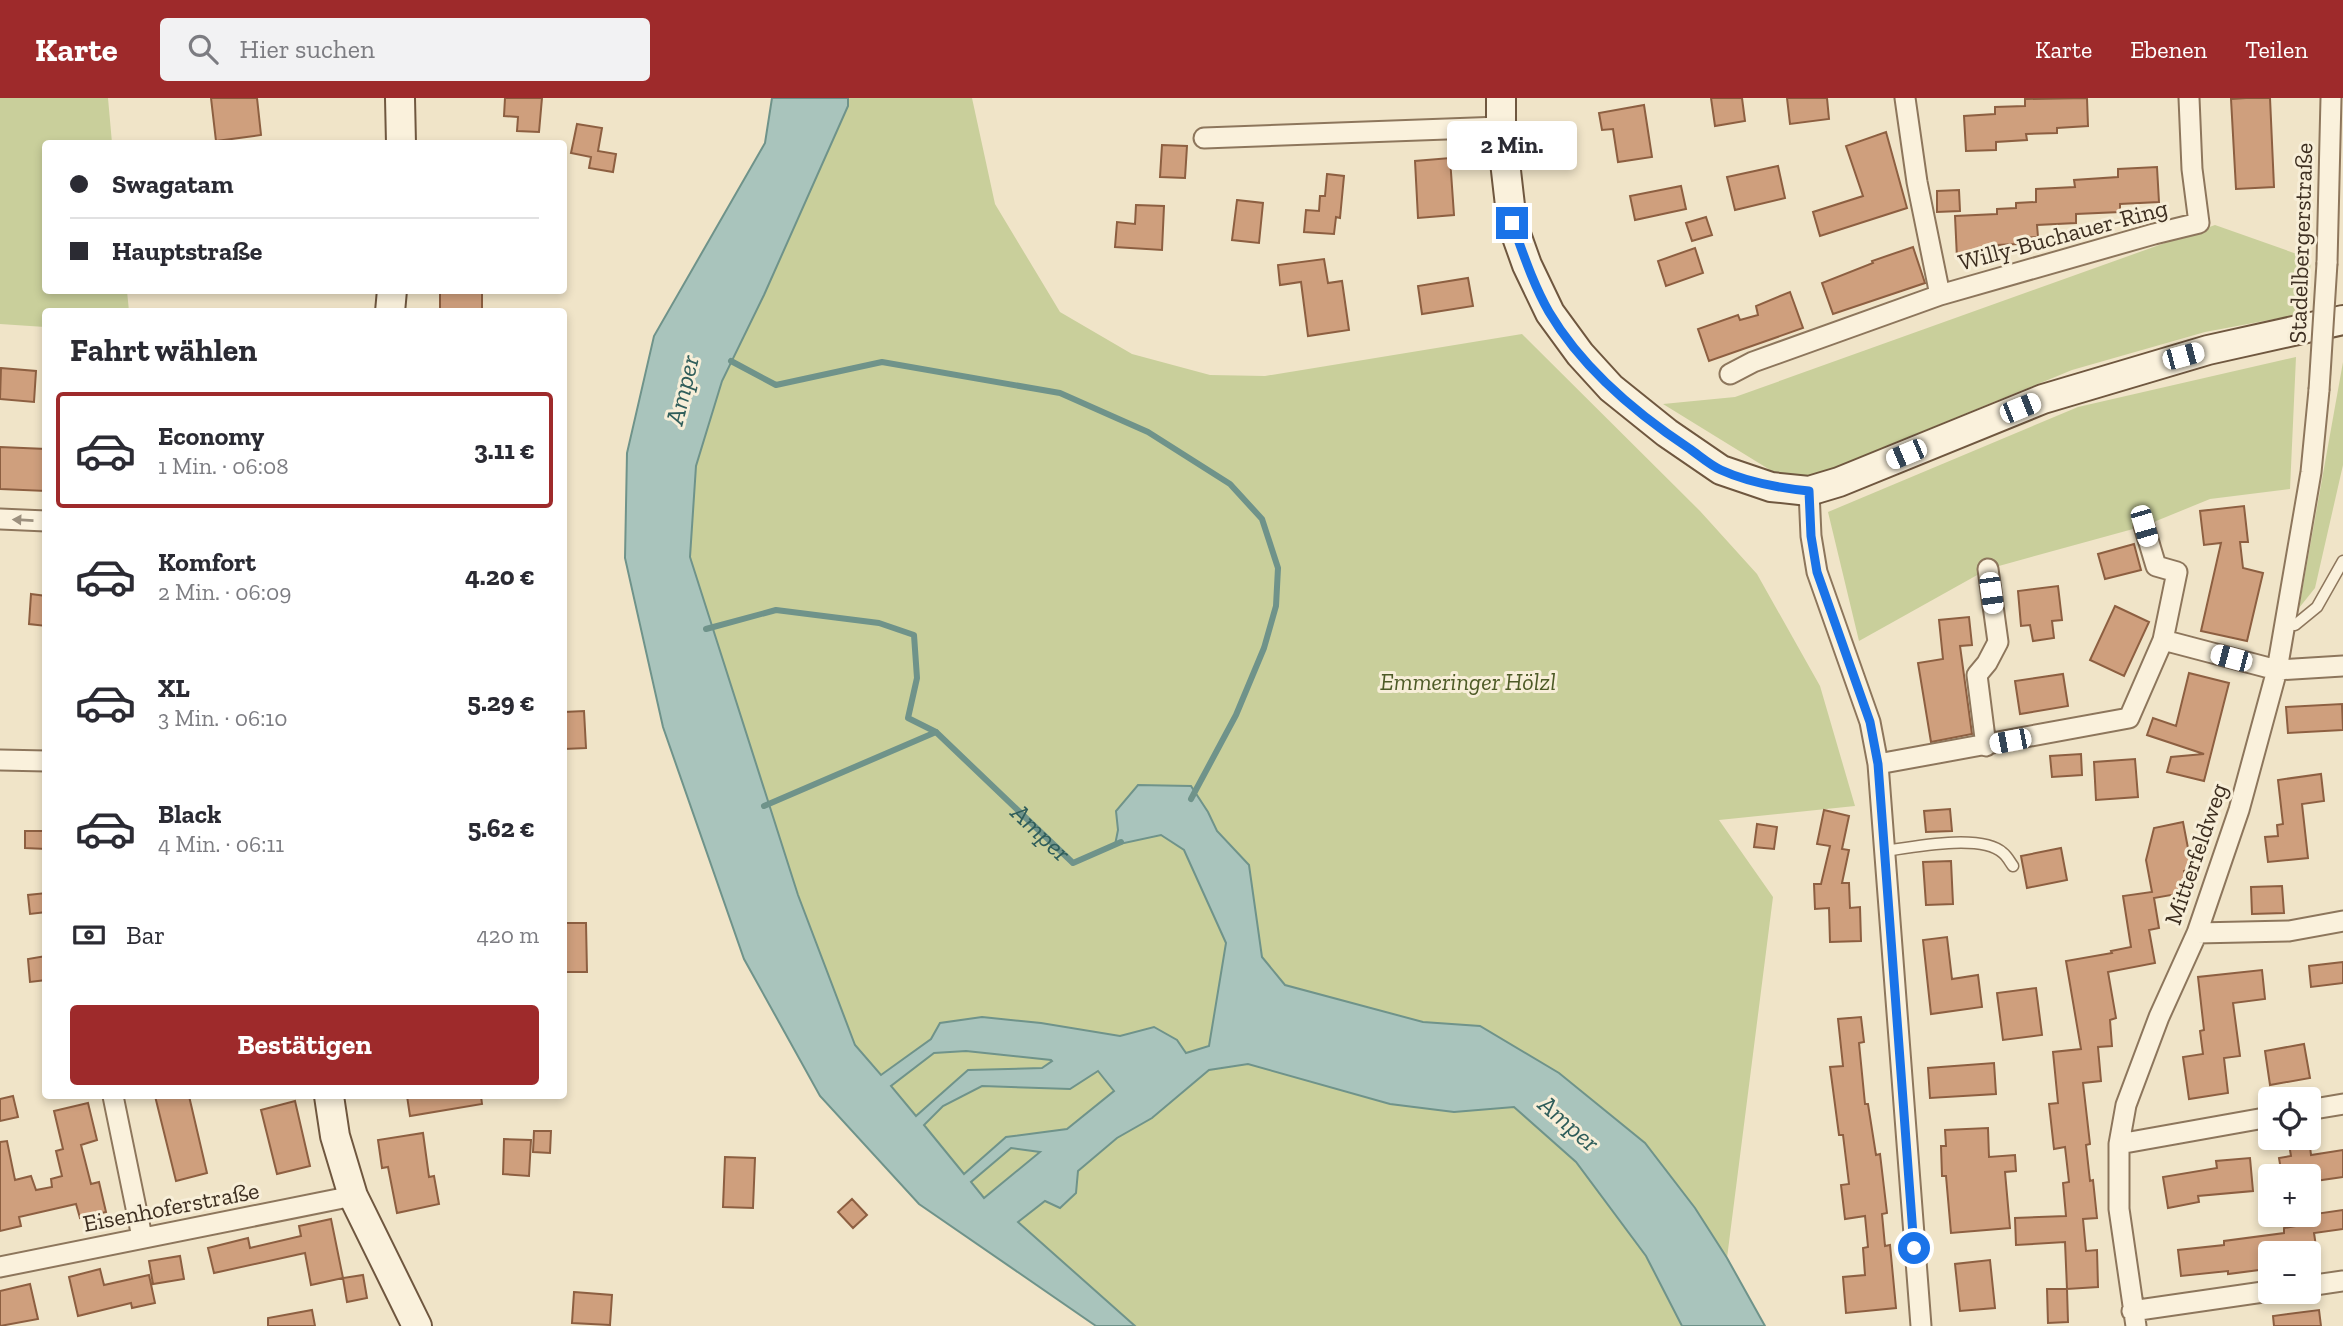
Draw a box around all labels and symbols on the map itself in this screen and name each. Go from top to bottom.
callout: 2 Min. [1447,122,1577,170]
street label: Stadelbergerstraße [2283,142,2318,344]
street label: Willy-Buchauer-Ring [1955,193,2171,276]
route end [1496,207,1528,239]
car [2160,340,2207,372]
water label: Amper [658,352,706,429]
car [1997,390,2044,426]
car [1883,436,1930,472]
car [2129,503,2160,549]
one-way arrow [12,514,34,525]
car [1978,571,2005,615]
car [2208,642,2255,674]
park label: Emmeringer Hölzl [1380,667,1556,696]
car [1988,727,2033,755]
street label: Mitterfeldweg [2158,779,2233,928]
water label: Amper [1004,796,1078,868]
water label: Amper [1531,1087,1606,1158]
street label: Eisenhoferstraße [80,1175,262,1238]
route start [1898,1232,1930,1264]

